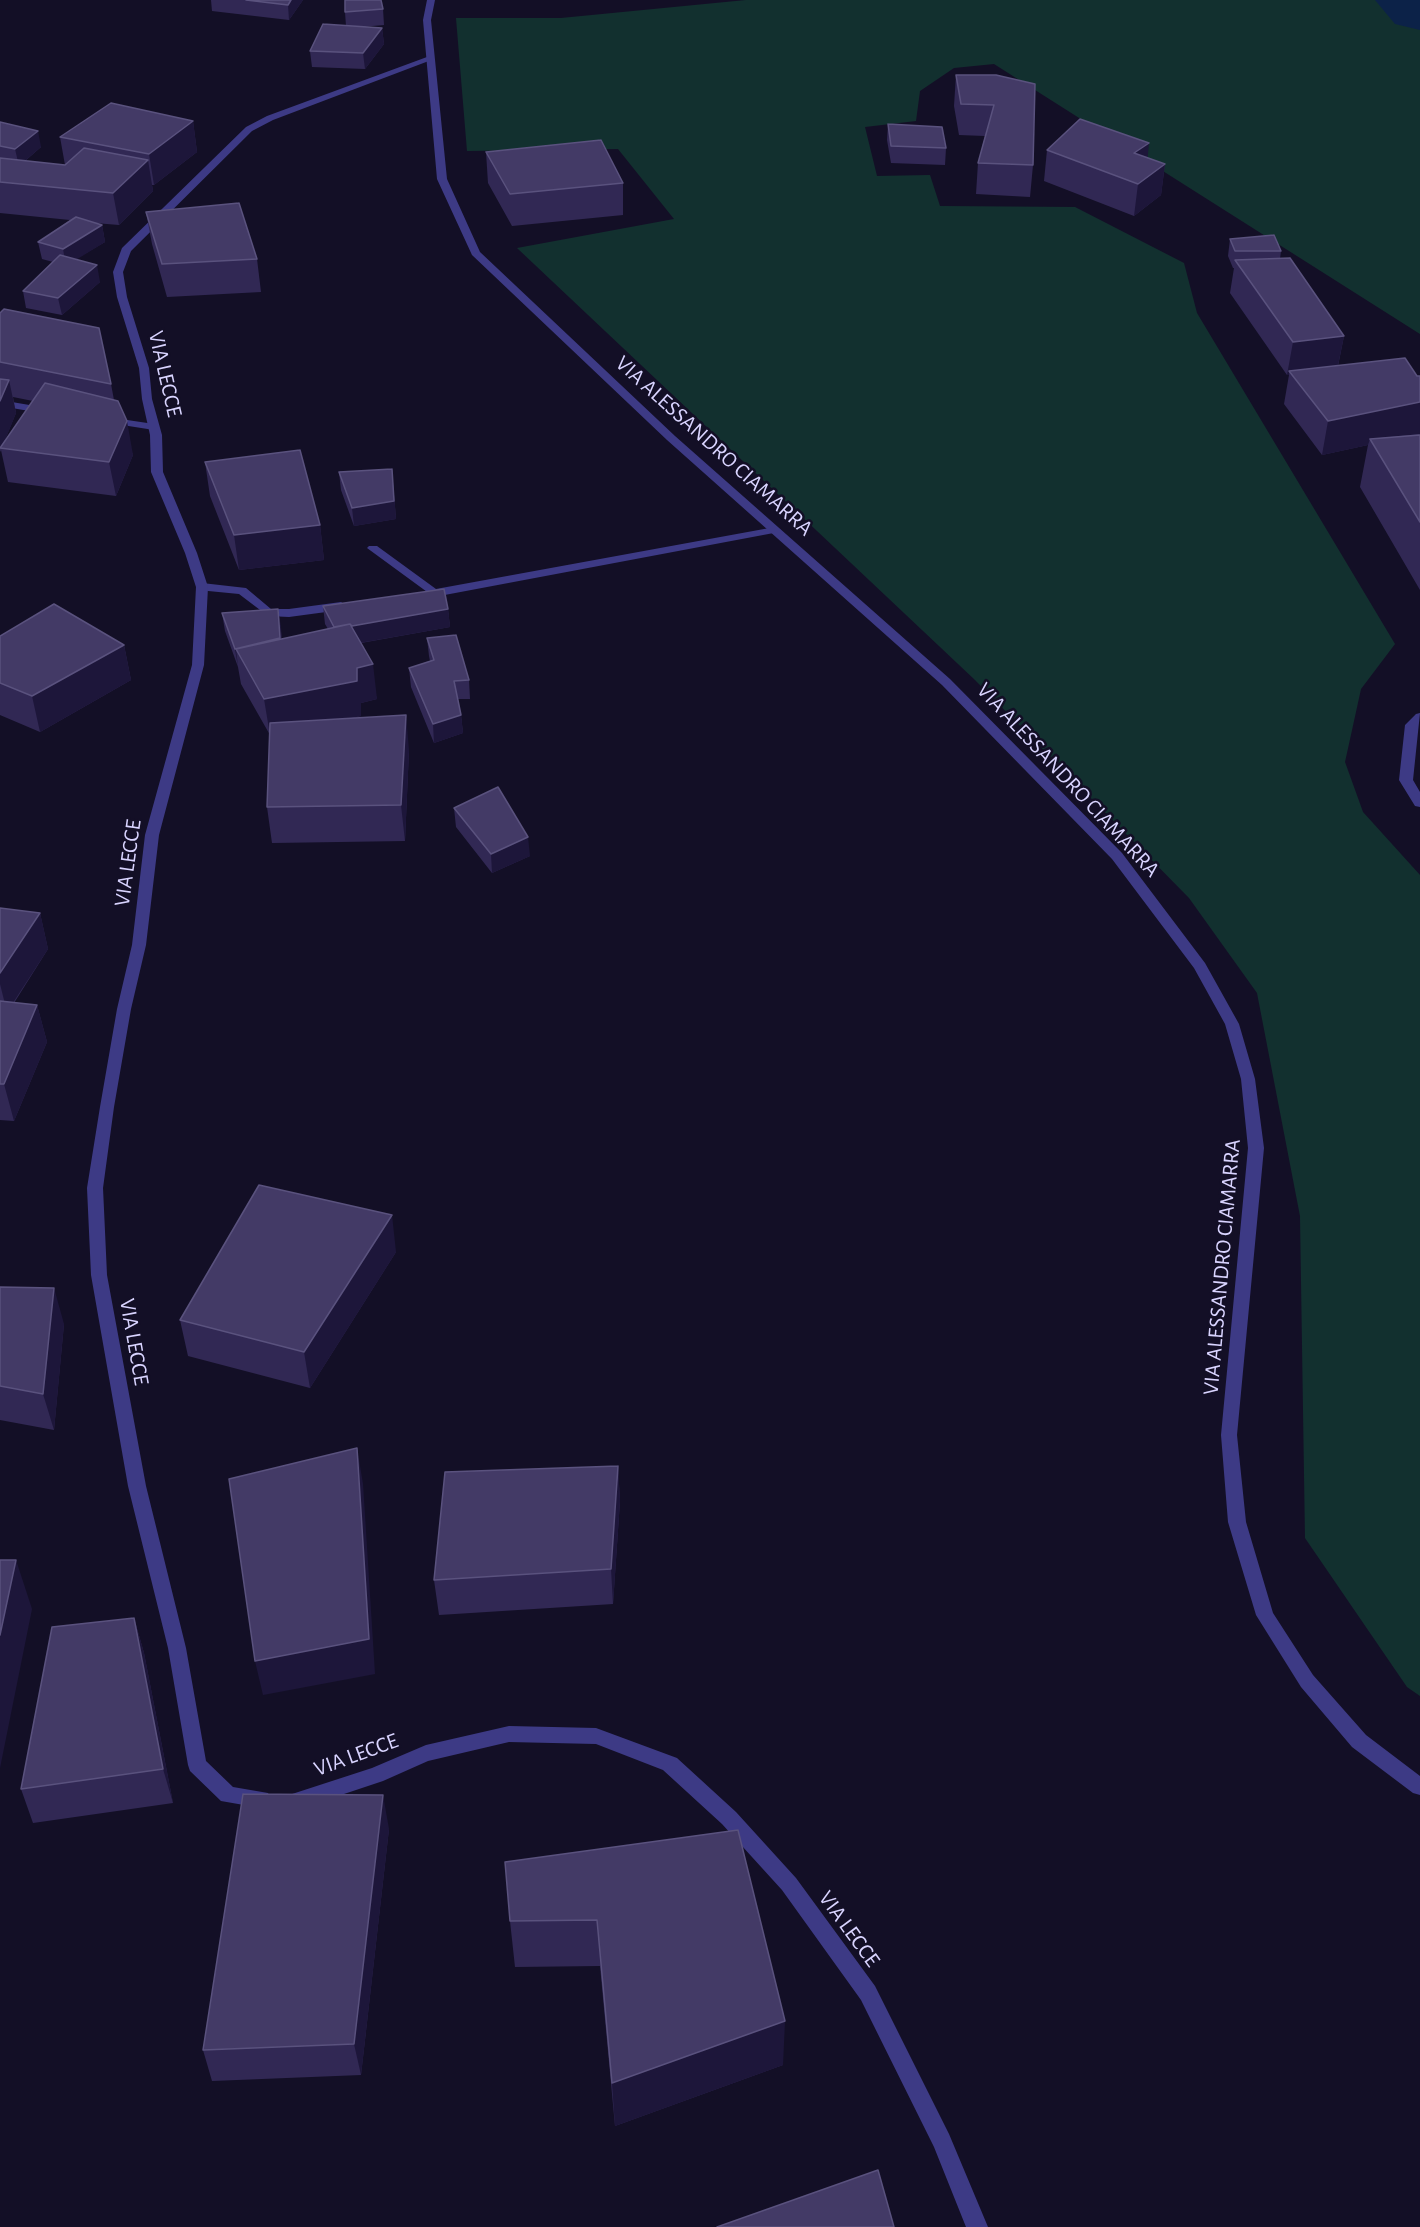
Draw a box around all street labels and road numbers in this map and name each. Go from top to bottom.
street label: VIA LECCE [142,328,188,420]
street label: VIA ALESSANDRO CIAMARRA [610,350,818,542]
street label: VIA ALESSANDRO CIAMARRA [971,677,1165,883]
street label: VIA LECCE [109,818,147,908]
street label: VIA ALESSANDRO CIAMARRA [1198,1138,1246,1396]
street label: VIA LECCE [113,1297,155,1387]
street label: VIA LECCE [310,1728,402,1782]
street label: VIA LECCE [813,1886,885,1972]

